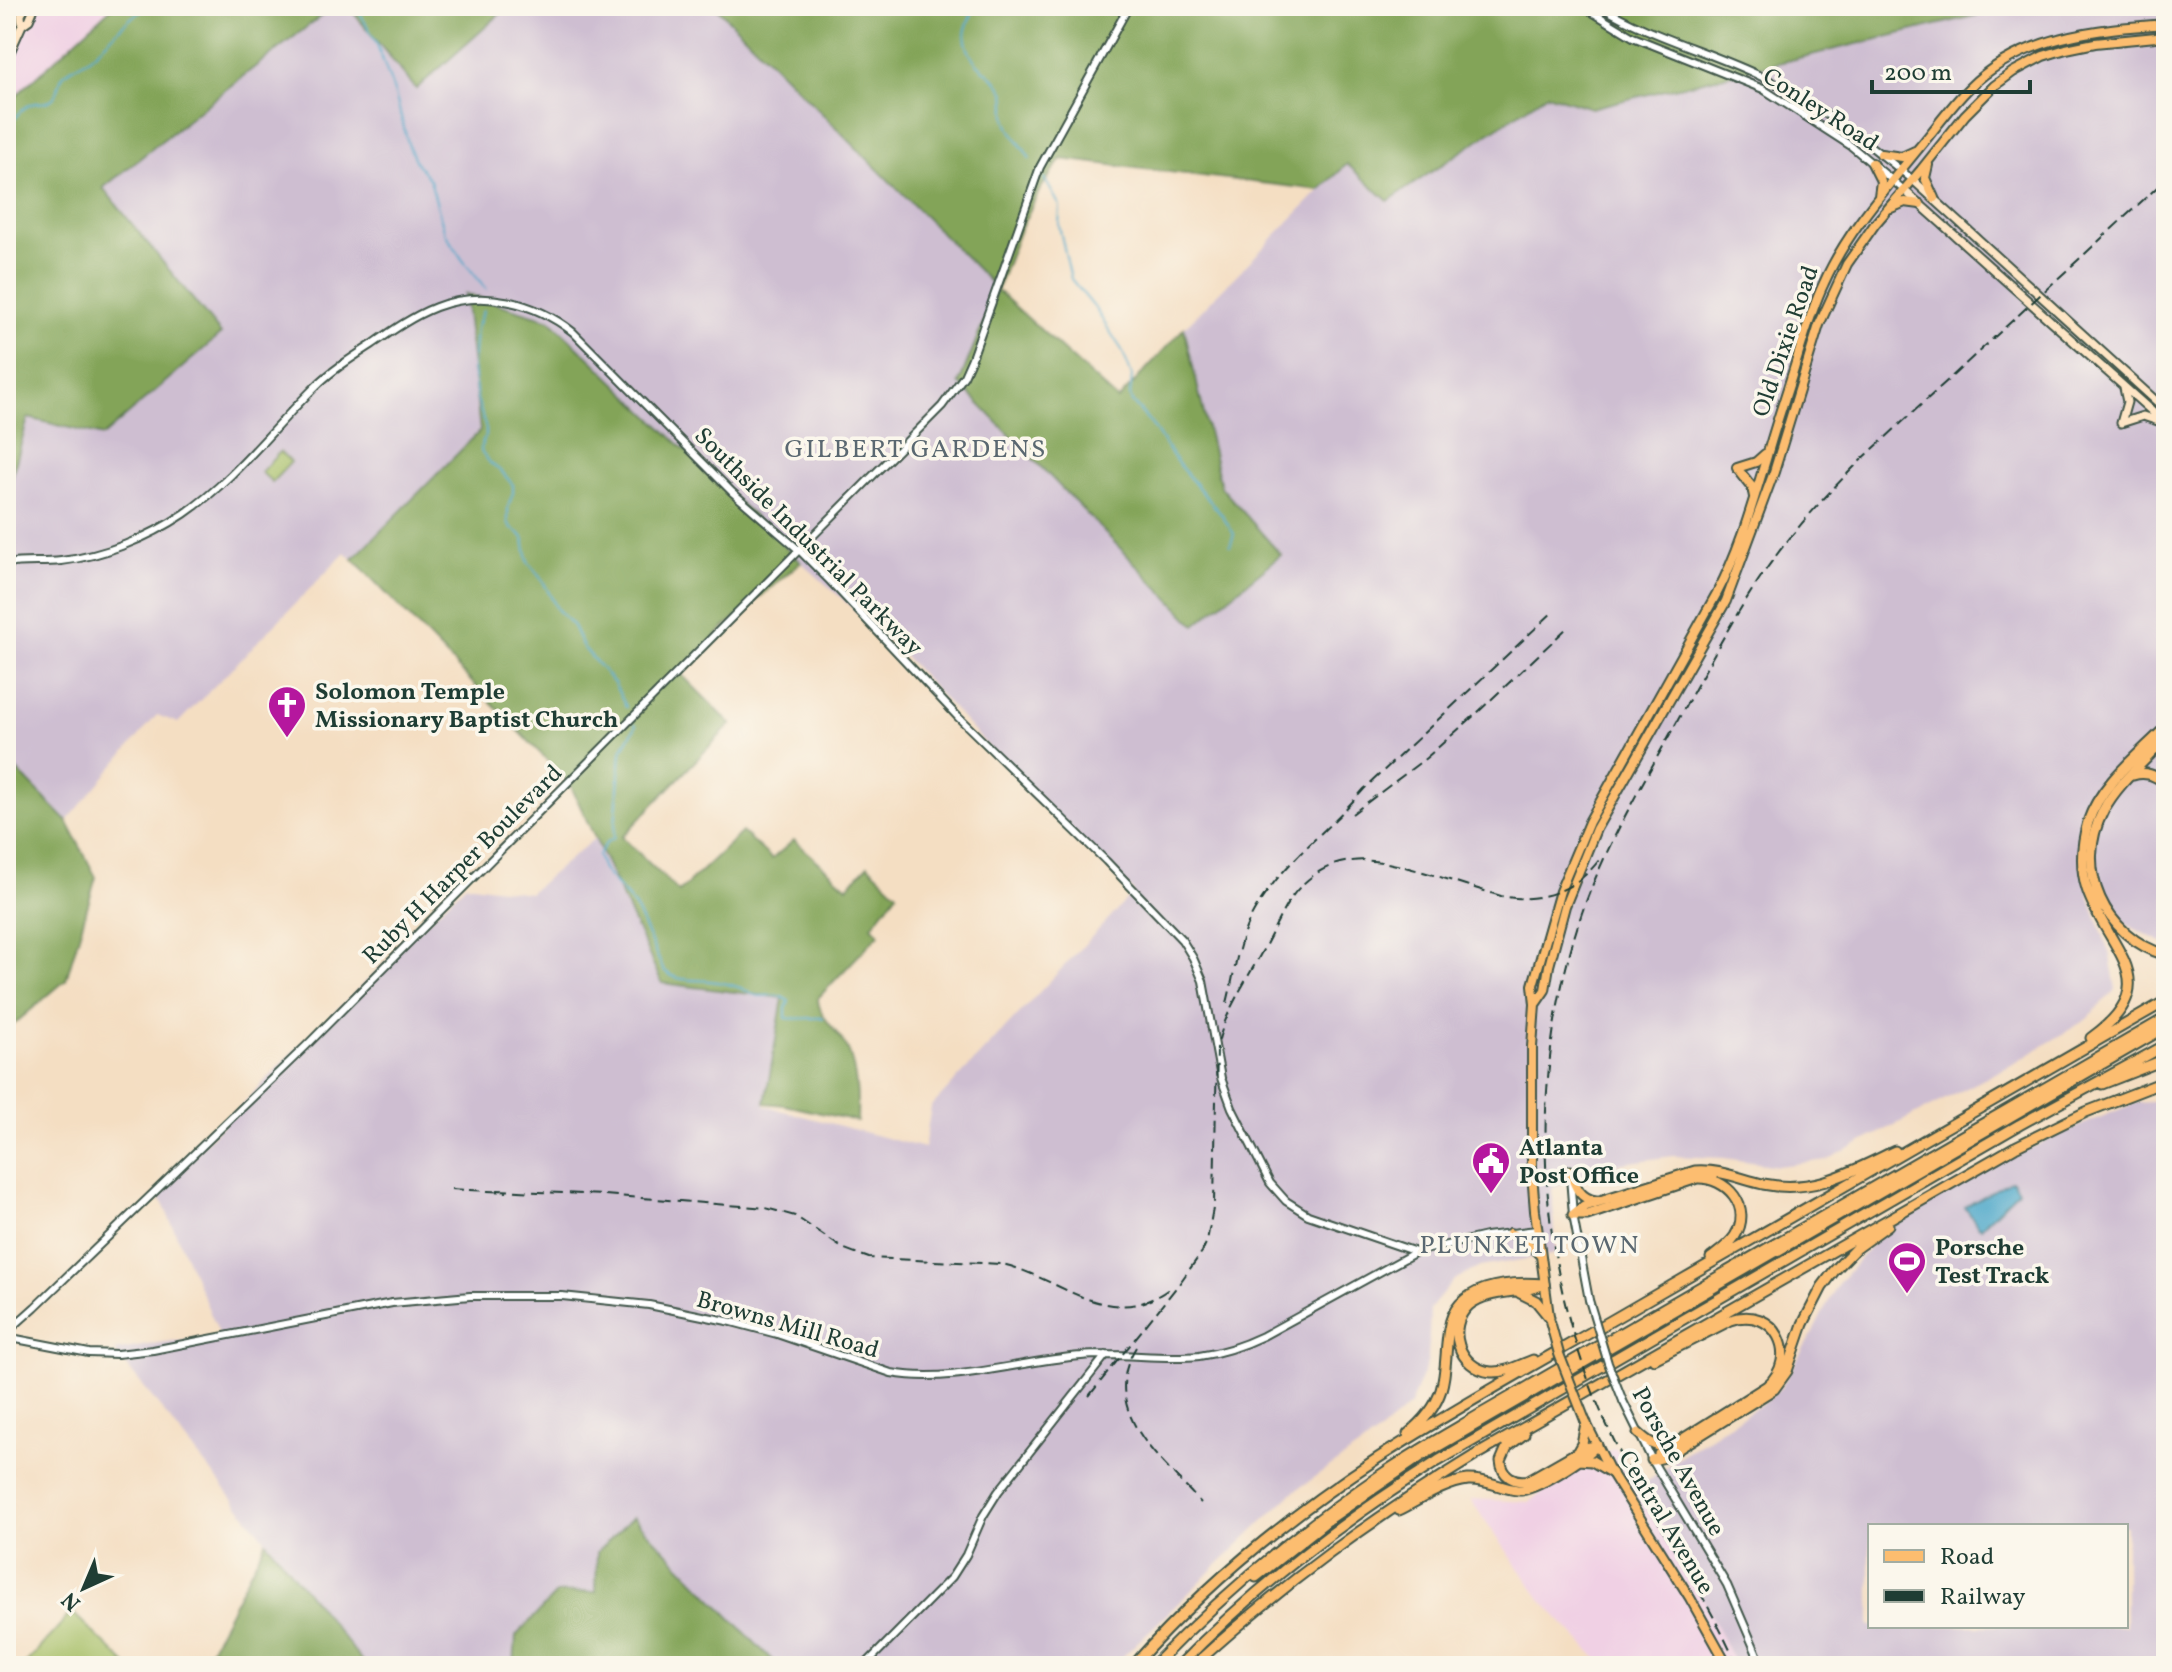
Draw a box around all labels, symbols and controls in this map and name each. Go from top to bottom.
scale bar [1872,44,2030,94]
text: 200 m [1884,57,1952,91]
street label: Conley Road [1755,60,1885,161]
street label: Old Dixie Road [1745,261,1829,422]
street label: Southside Industrial Parkway [686,420,930,664]
district label: GILBERT GARDENS [785,432,1047,468]
place label: Solomon Temple Missionary Baptist Church [315,676,618,738]
church icon: Solomon Temple Missionary Baptist Church [266,684,308,739]
street label: Ruby H Harper Boulevard [356,758,571,973]
place label: Atlanta Post Office [1519,1132,1639,1194]
public building icon: Atlanta Post Office [1470,1140,1512,1195]
district label: PLUNKET TOWN [1419,1228,1641,1264]
place label: Porsche Test Track [1935,1232,2050,1294]
sports icon: Porsche Test Track [1886,1240,1928,1295]
street label: Browns Mill Road [692,1284,883,1368]
street label: Porsche Avenue [1622,1381,1732,1543]
street label: Central Avenue [1609,1445,1722,1601]
legend [1868,1524,2128,1628]
text: Road [1940,1541,1994,1575]
north arrow [44,1548,124,1628]
text: Railway [1940,1581,2026,1615]
text: N [55,1584,88,1617]

